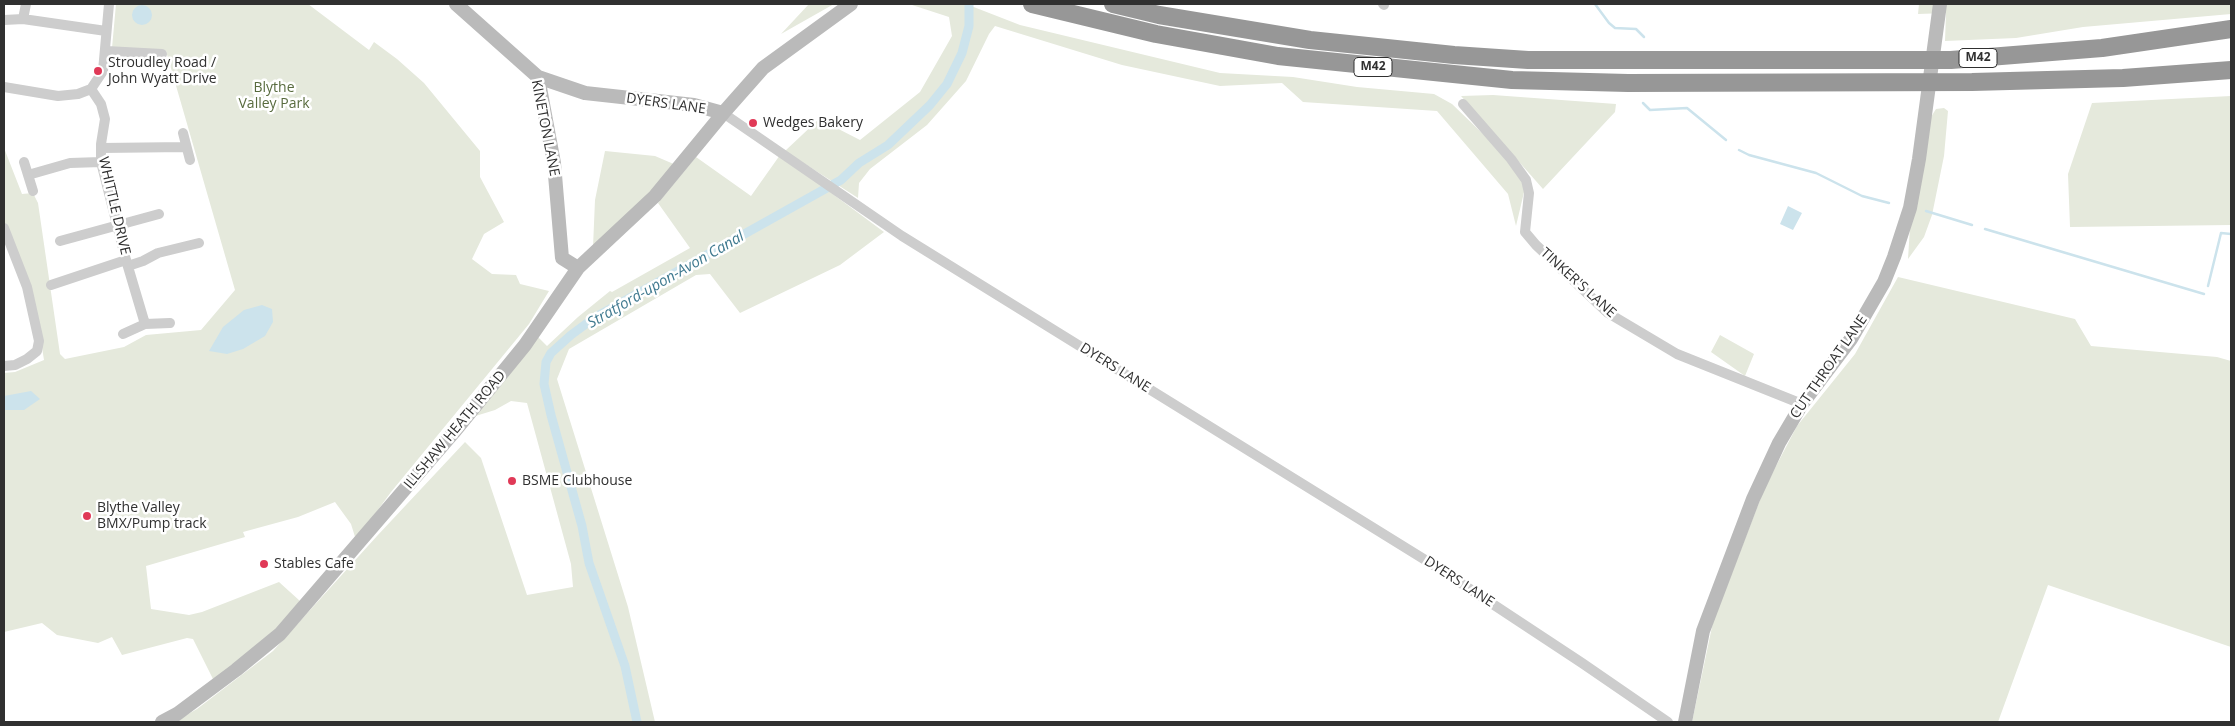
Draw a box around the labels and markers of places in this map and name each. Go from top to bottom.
place label: Stroudley Road / John Wyatt Drive [108,55,217,88]
marker: Stroudley Road / John Wyatt Drive [92,65,104,77]
place label: Wedges Bakery [763,115,863,131]
marker: Wedges Bakery [747,117,759,129]
place label: BSME Clubhouse [522,473,632,489]
marker: BSME Clubhouse [506,475,518,487]
place label: Blythe Valley BMX/Pump track [97,500,207,532]
marker: Blythe Valley BMX/Pump track [81,510,93,522]
place label: Stables Cafe [274,556,354,572]
marker: Stables Cafe [258,558,270,570]

